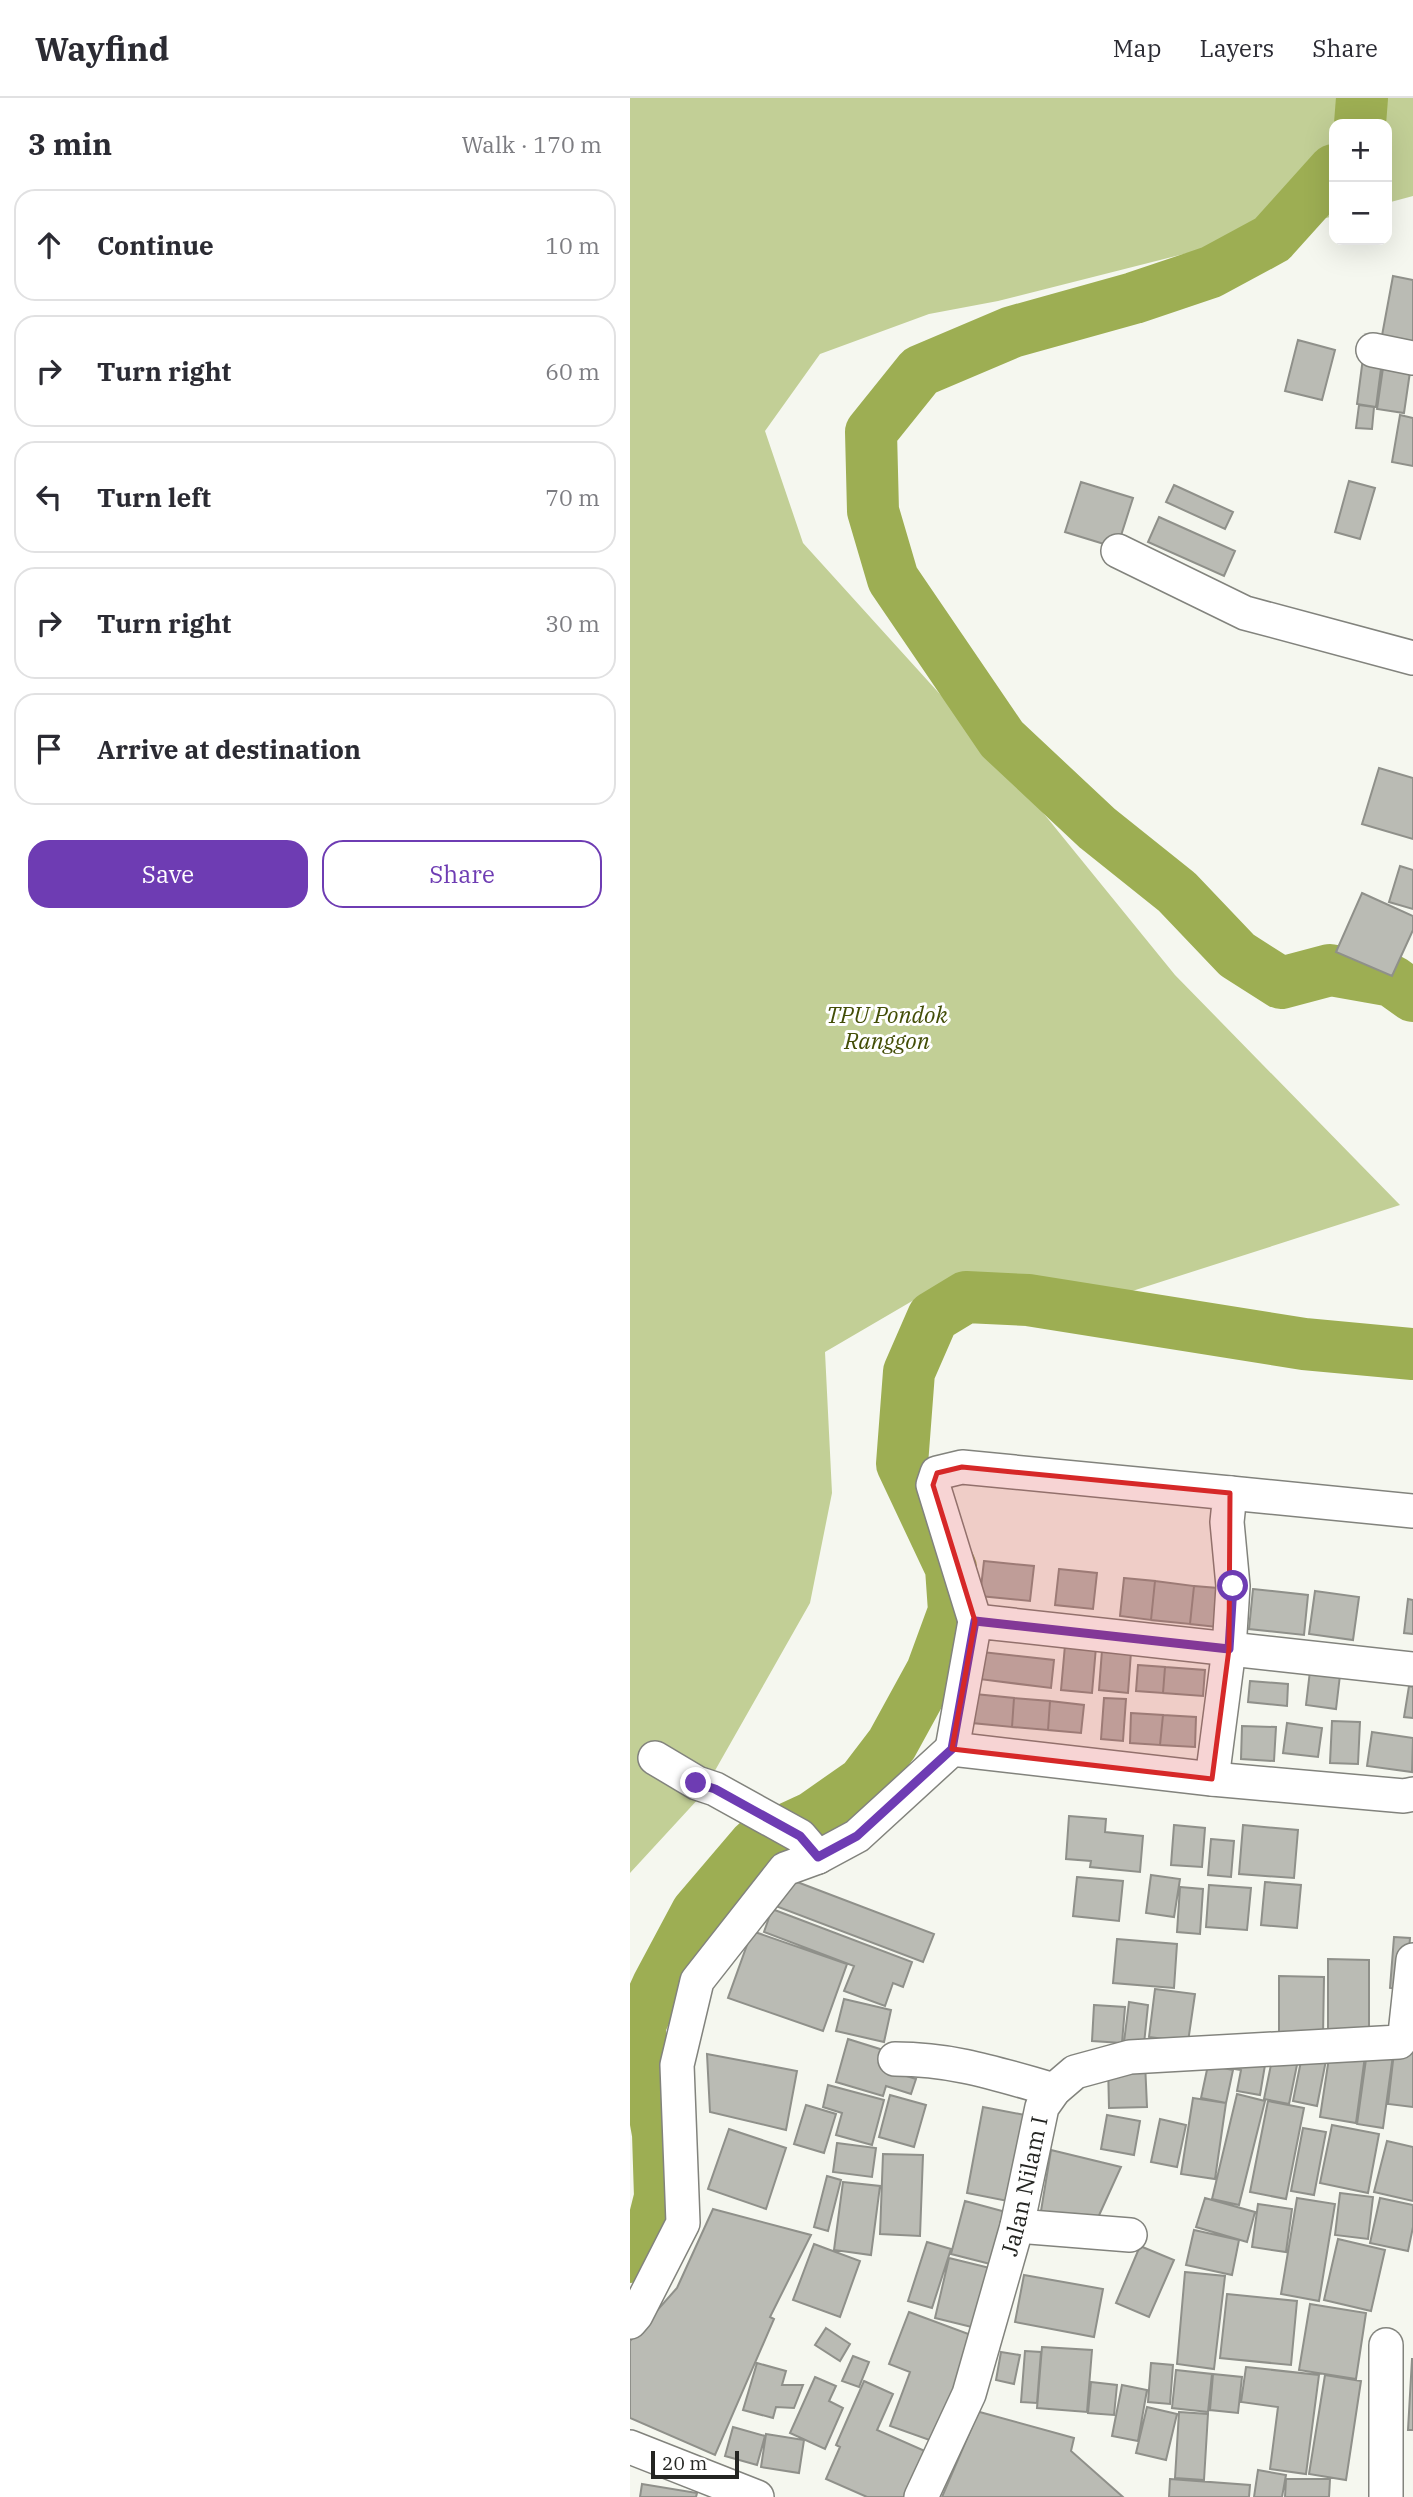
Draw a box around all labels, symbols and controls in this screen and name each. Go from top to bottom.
text: Wayfind [35,27,169,70]
text: Map [1113,32,1161,64]
text: Layers [1199,32,1274,64]
text: Share [1312,32,1378,64]
map controls [1329,119,1392,245]
button: + [1329,119,1392,182]
text: 3 min [28,124,112,163]
text: Walk · 170 m [461,129,602,159]
button: − [1329,182,1392,245]
icon: ahead [30,226,68,264]
text: Continue [97,228,214,262]
text: 10 m [545,230,600,260]
icon: right [30,352,68,390]
text: Turn right [97,354,231,388]
text: 60 m [545,356,600,386]
icon: left [30,478,68,516]
text: Turn left [97,480,211,514]
text: 70 m [545,482,600,512]
icon: right [30,604,68,642]
text: Turn right [97,606,231,640]
text: 30 m [545,608,600,638]
icon: arrive [30,730,68,768]
text: Arrive at destination [97,732,361,766]
button: Save [28,840,308,908]
button: Share [322,840,602,908]
park label: TPU Pondok Ranggon [826,999,948,1055]
route start [1217,1570,1248,1601]
route end [680,1767,711,1798]
street label: Jalan Nilam I [993,2113,1054,2259]
scale bar [651,2448,738,2480]
text: 20 m [662,2451,707,2475]

